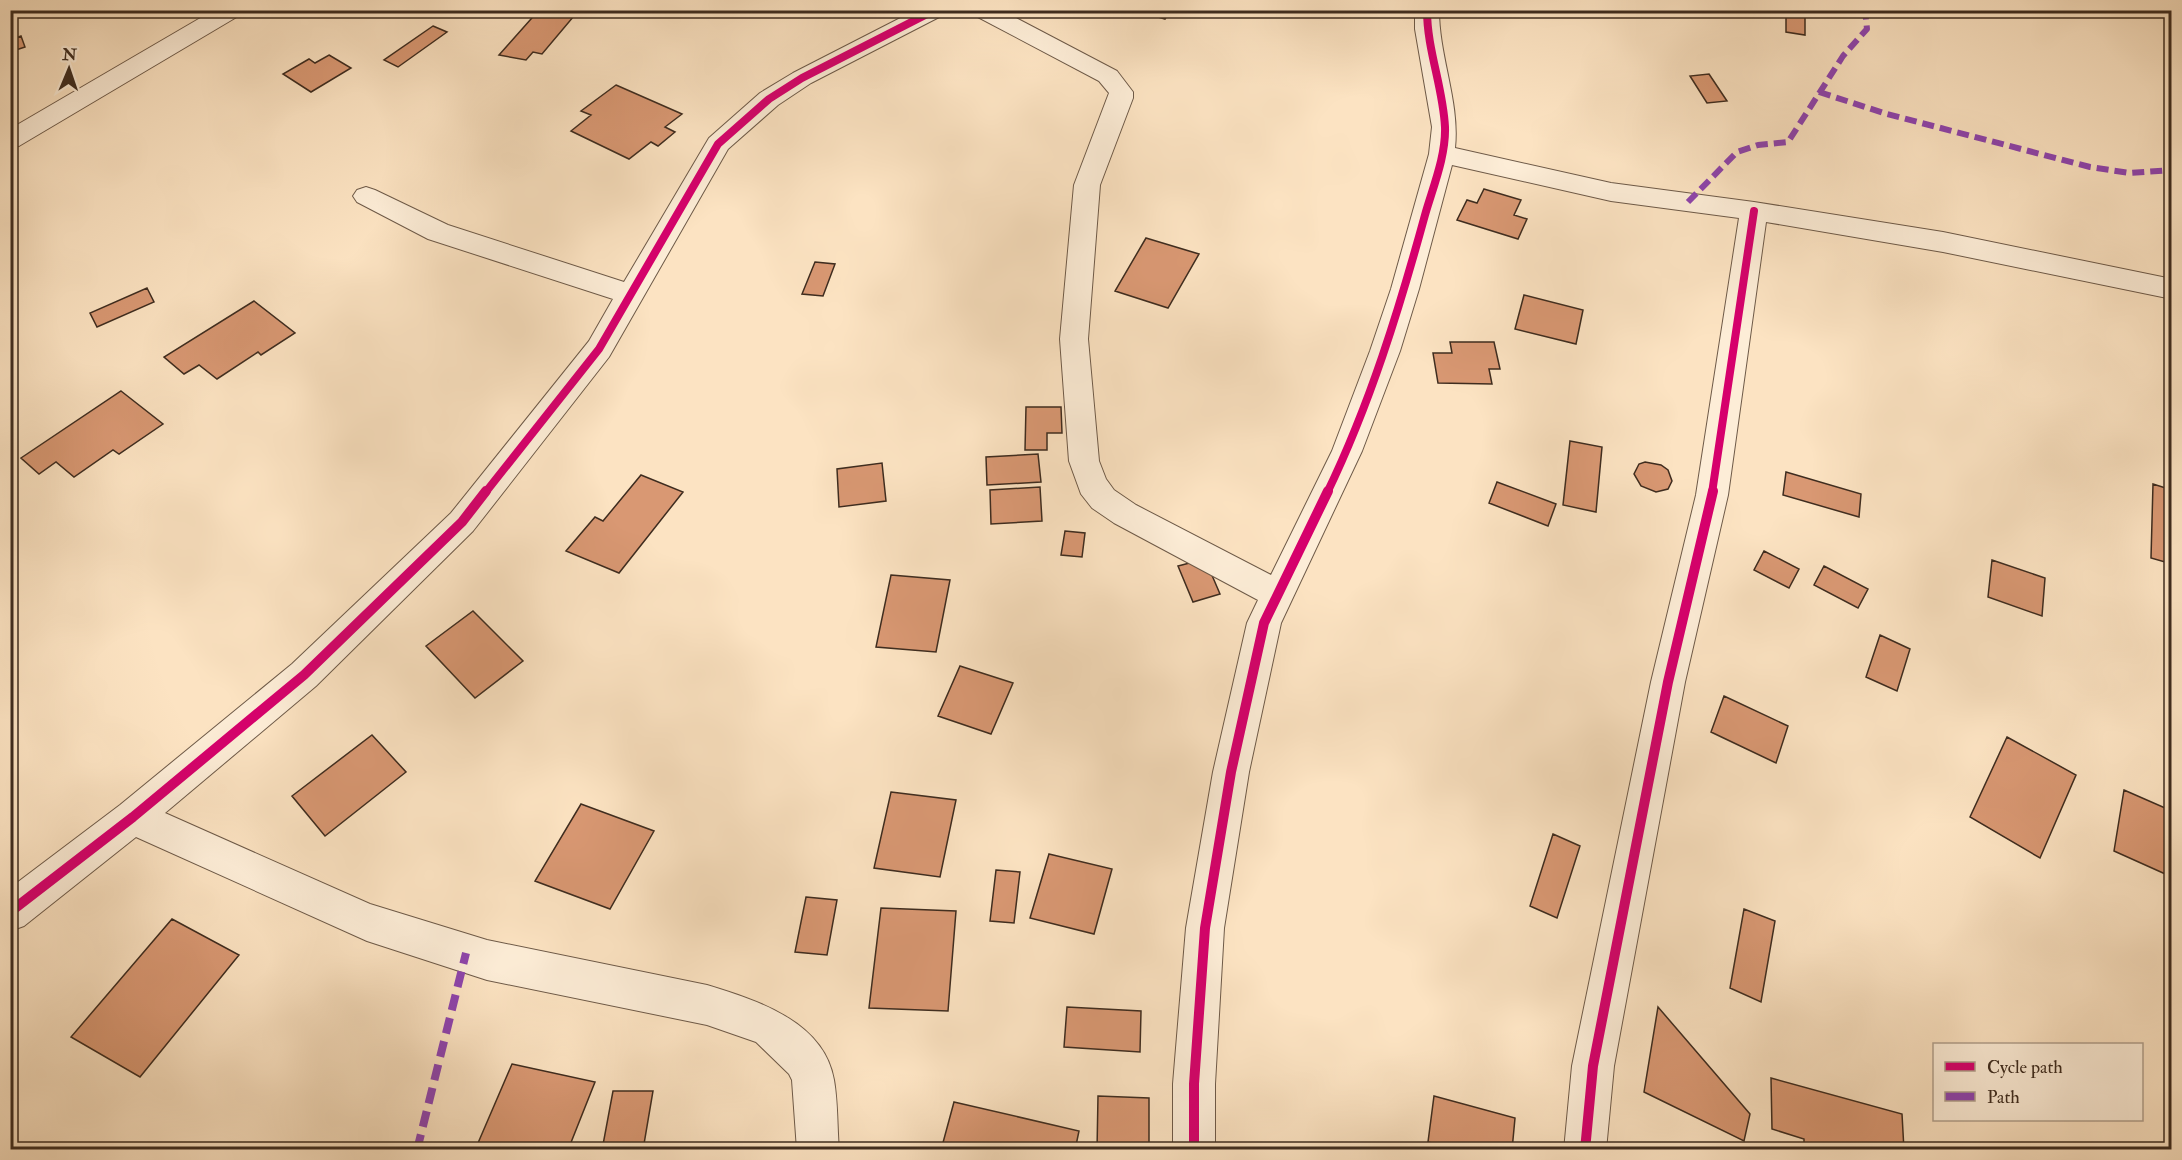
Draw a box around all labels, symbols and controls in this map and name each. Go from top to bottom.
north arrow [39,39,99,99]
text: N [61,45,78,65]
legend [1933,1043,2143,1121]
text: Cycle path [1987,1056,2063,1079]
text: Path [1987,1086,2020,1109]

